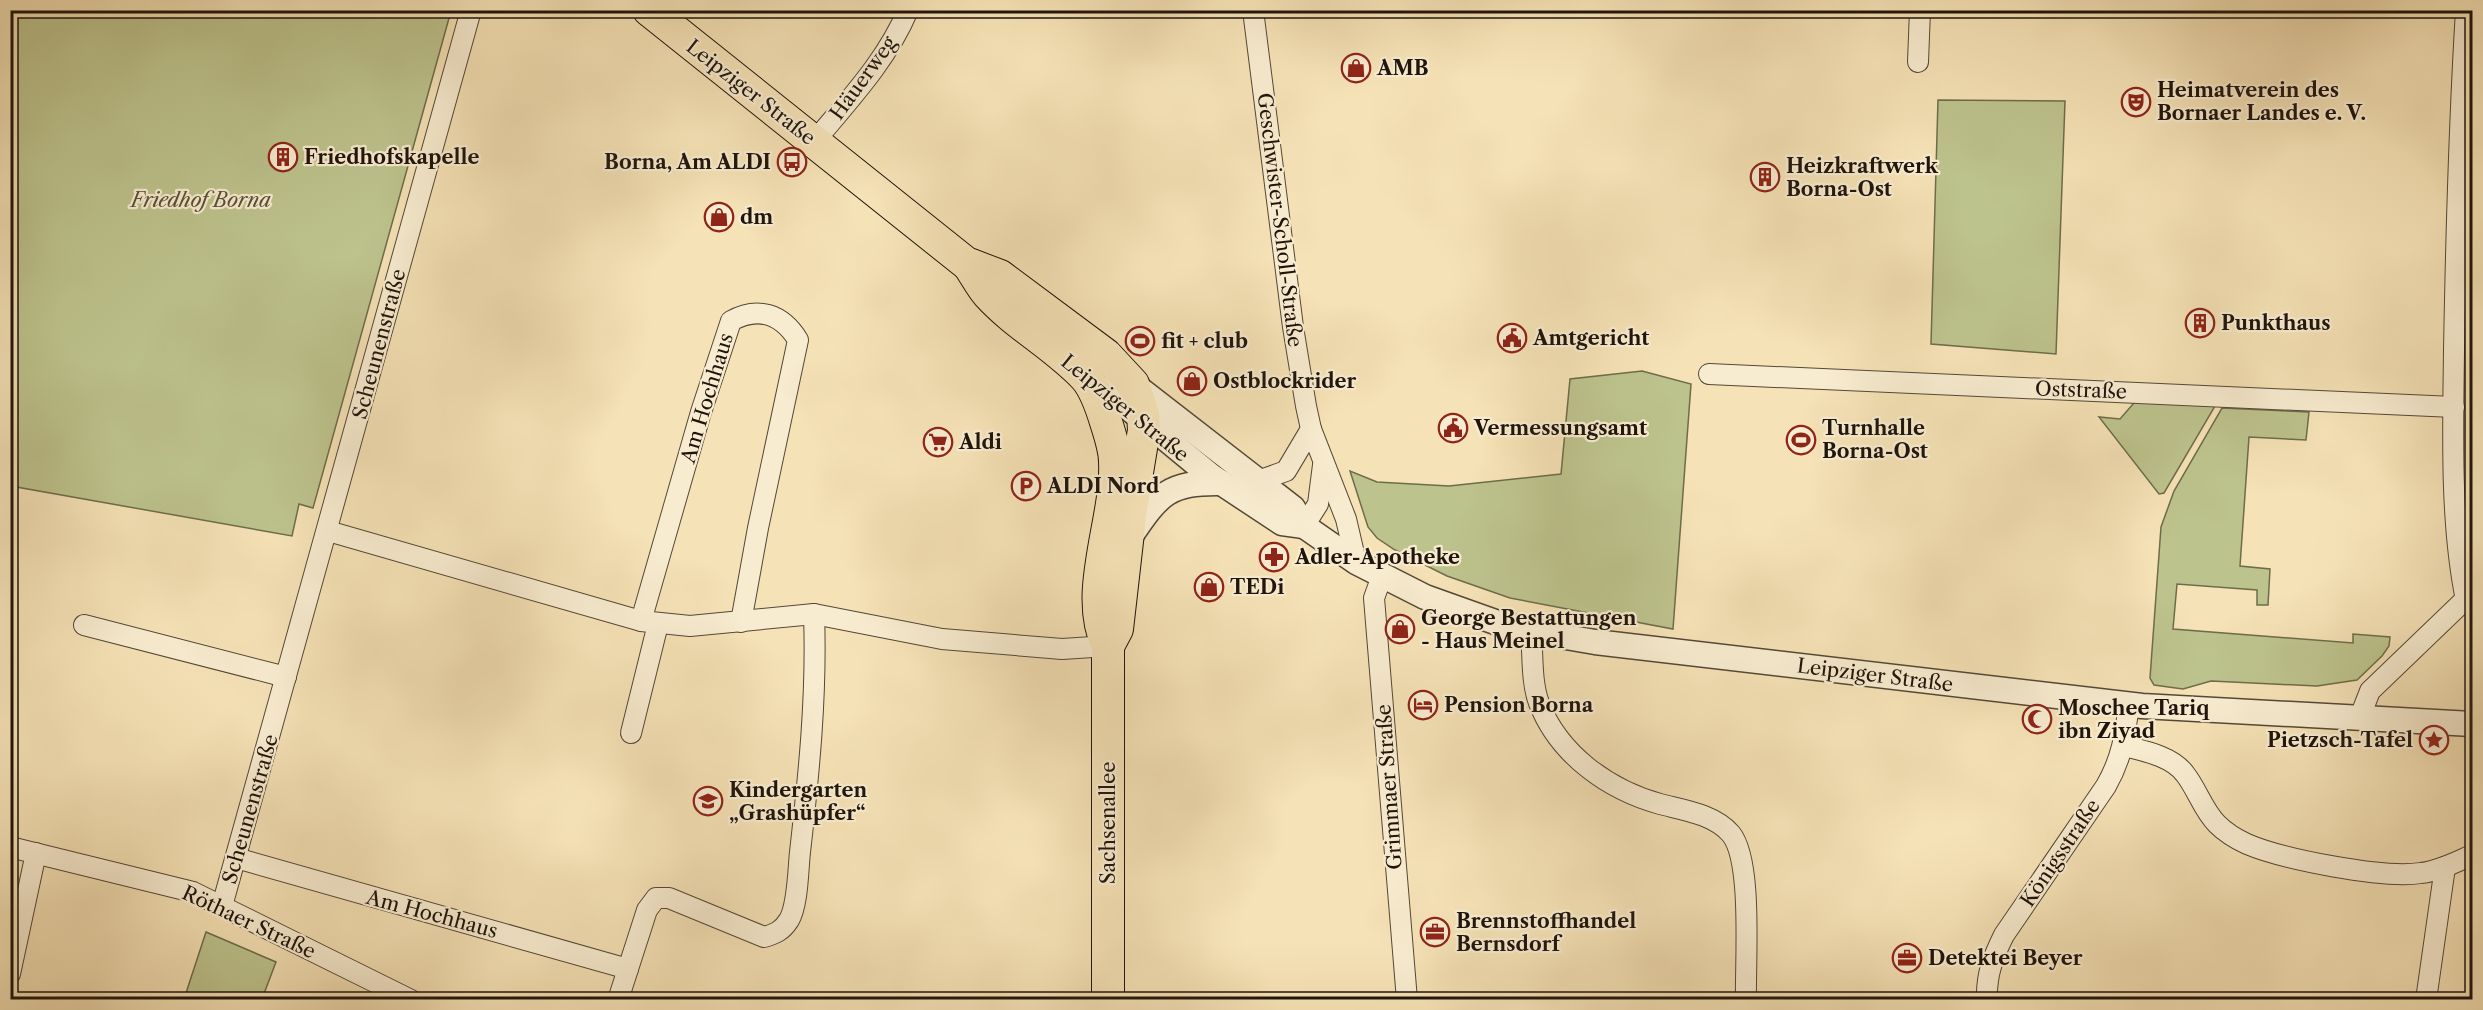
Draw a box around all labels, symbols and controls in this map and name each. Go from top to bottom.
street label: Häuerweg [825,31,902,124]
street label: Leipziger Straße [682,34,820,150]
shop icon: AMB [1340,52,1372,84]
place label: AMB [1376,56,1429,80]
place label: Heimatverein des Bornaer Landes e. V. [2157,78,2366,125]
theatre icon: Heimatverein des Bornaer Landes e. V. [2120,86,2152,118]
street label: Geschwister-Scholl-Straße [1252,91,1308,349]
building icon: Friedhofskapelle [267,141,299,173]
place label: Friedhofskapelle [304,145,480,169]
bus stop icon: Borna, Am ALDI [776,146,808,178]
place label: Borna, Am ALDI [604,150,771,174]
place label: Heizkraftwerk Borna-Ost [1786,154,1939,201]
building icon: Heizkraftwerk Borna-Ost [1749,161,1781,193]
park label: Friedhof Borna [129,188,271,212]
shop icon: dm [703,201,735,233]
place label: dm [740,205,773,229]
street label: Scheunenstraße [347,266,411,422]
building icon: Punkthaus [2184,307,2216,339]
place label: Punkthaus [2221,311,2331,335]
public building icon: Amtgericht [1496,322,1528,354]
sports icon: fit + club [1124,325,1156,357]
place label: Amtgericht [1532,326,1649,350]
place label: fit + club [1161,329,1248,353]
street label: Am Hochhaus [676,330,738,467]
street label: Leipziger Straße [1056,349,1194,467]
shop icon: Ostblockrider [1176,365,1208,397]
place label: Ostblockrider [1213,369,1357,393]
street label: Oststraße [2035,376,2127,404]
public building icon: Vermessungsamt [1437,412,1469,444]
place label: Vermessungsamt [1473,416,1647,440]
place label: Turnhalle Borna-Ost [1822,416,1928,463]
sports icon: Turnhalle Borna-Ost [1785,424,1817,456]
supermarket icon: Aldi [922,426,954,458]
place label: Aldi [958,430,1002,454]
parking icon: ALDI Nord [1010,470,1042,502]
place label: ALDI Nord [1046,474,1160,498]
pharmacy icon: Adler-Apotheke [1258,541,1290,573]
place label: Adler-Apotheke [1294,545,1460,569]
shop icon: TEDi [1193,571,1225,603]
place label: TEDi [1230,575,1284,599]
place label: George Bestattungen - Haus Meinel [1421,606,1637,653]
shop icon: George Bestattungen - Haus Meinel [1384,613,1416,645]
street label: Leipziger Straße [1796,654,1954,696]
hotel icon: Pension Borna [1407,689,1439,721]
place label: Pension Borna [1444,693,1594,717]
place label: Moschee Tariq ibn Ziyad [2058,696,2210,743]
street label: Grimmaer Straße [1371,703,1407,871]
mosque icon: Moschee Tariq ibn Ziyad [2021,703,2053,735]
place icon: Pietzsch-Tafel [2418,724,2450,756]
place label: Pietzsch-Tafel [2267,728,2413,752]
street label: Scheunenstraße [217,731,283,887]
street label: Sachsenallee [1096,762,1120,884]
place label: Kindergarten „Grashüpfer“ [729,778,868,825]
school or university icon: Kindergarten „Grashüpfer“ [692,785,724,817]
street label: Königsstraße [2015,795,2105,911]
street label: Röthaer Straße [178,881,320,963]
street label: Am Hochhaus [363,885,500,943]
place label: Brennstoffhandel Bernsdorf [1456,909,1636,956]
office icon: Brennstoffhandel Bernsdorf [1419,916,1451,948]
office icon: Detektei Beyer [1891,942,1923,974]
place label: Detektei Beyer [1928,946,2083,970]

